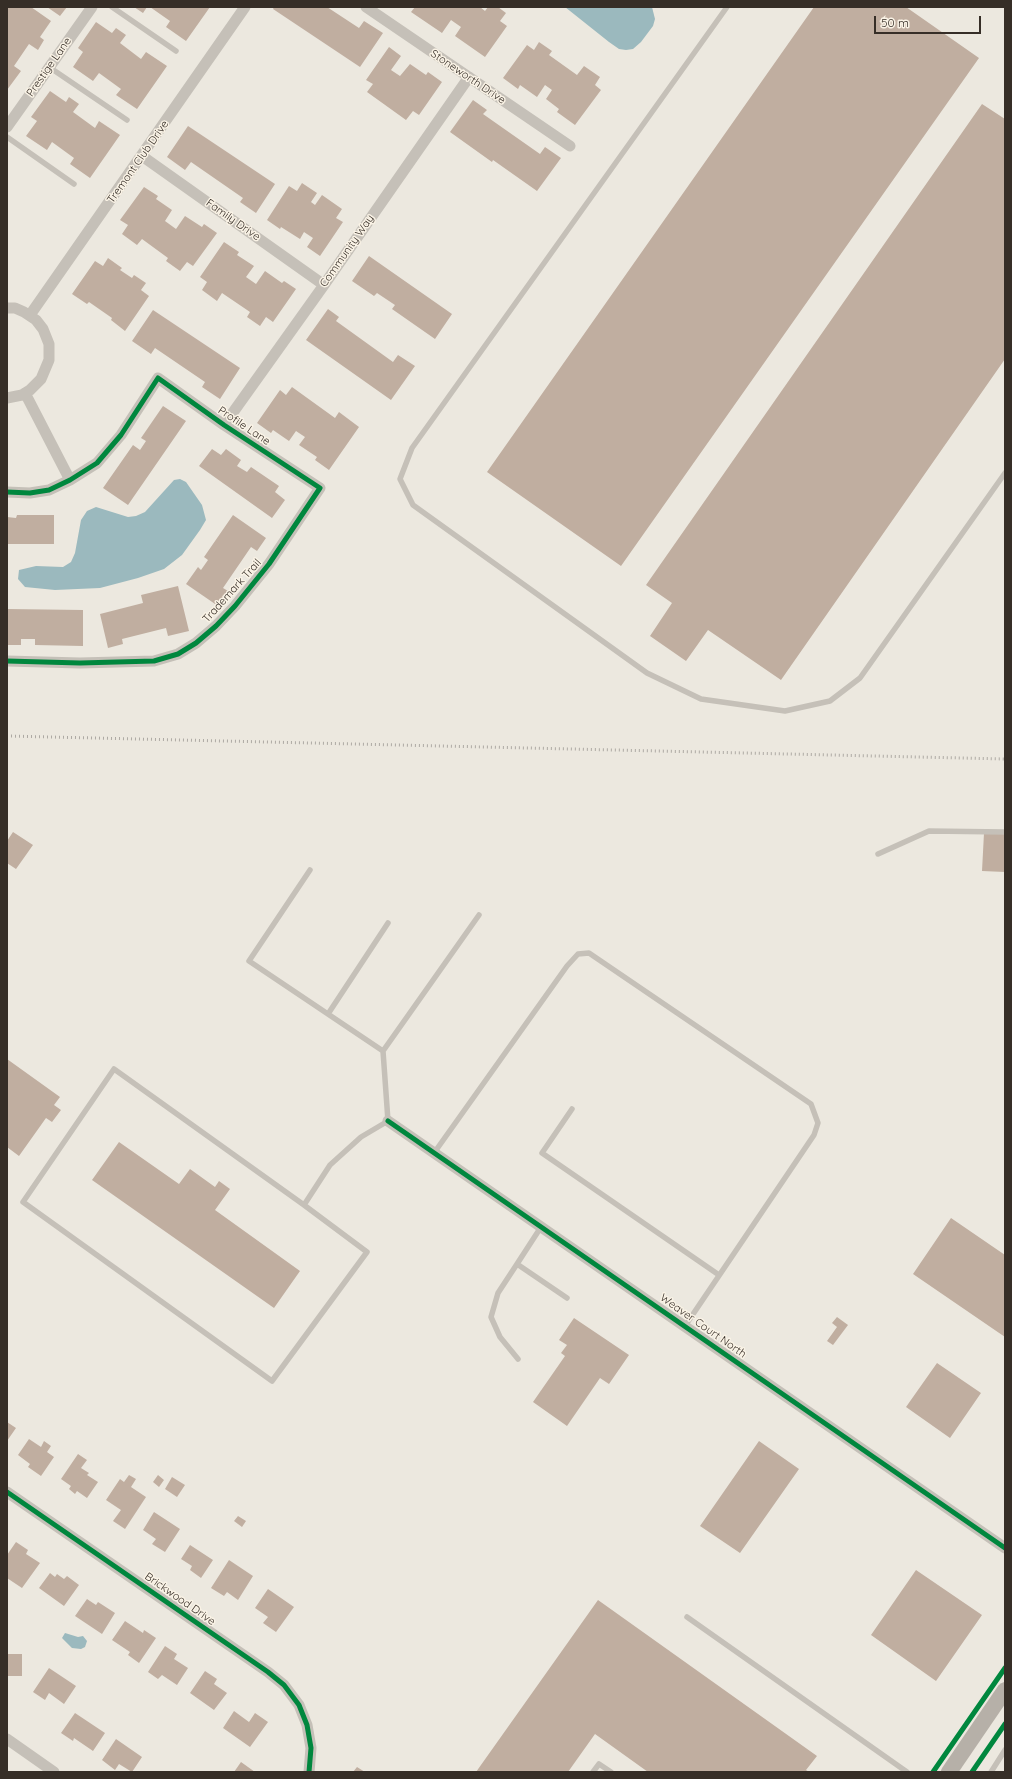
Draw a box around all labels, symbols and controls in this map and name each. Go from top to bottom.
scale bar [876,8,983,34]
text: 50 m [881,15,909,30]
street label: Prestige Lane [24,35,74,99]
street label: Stoneworth Drive [428,47,508,107]
street label: Tremont Club Drive [104,118,172,206]
street label: Family Drive [203,196,263,244]
street label: Community Way [317,212,377,290]
street label: Profile Lane [215,404,273,448]
street label: Trademark Trail [200,556,264,626]
street label: Weaver Court North [657,1291,749,1361]
street label: Brickwood Drive [142,1570,218,1628]

